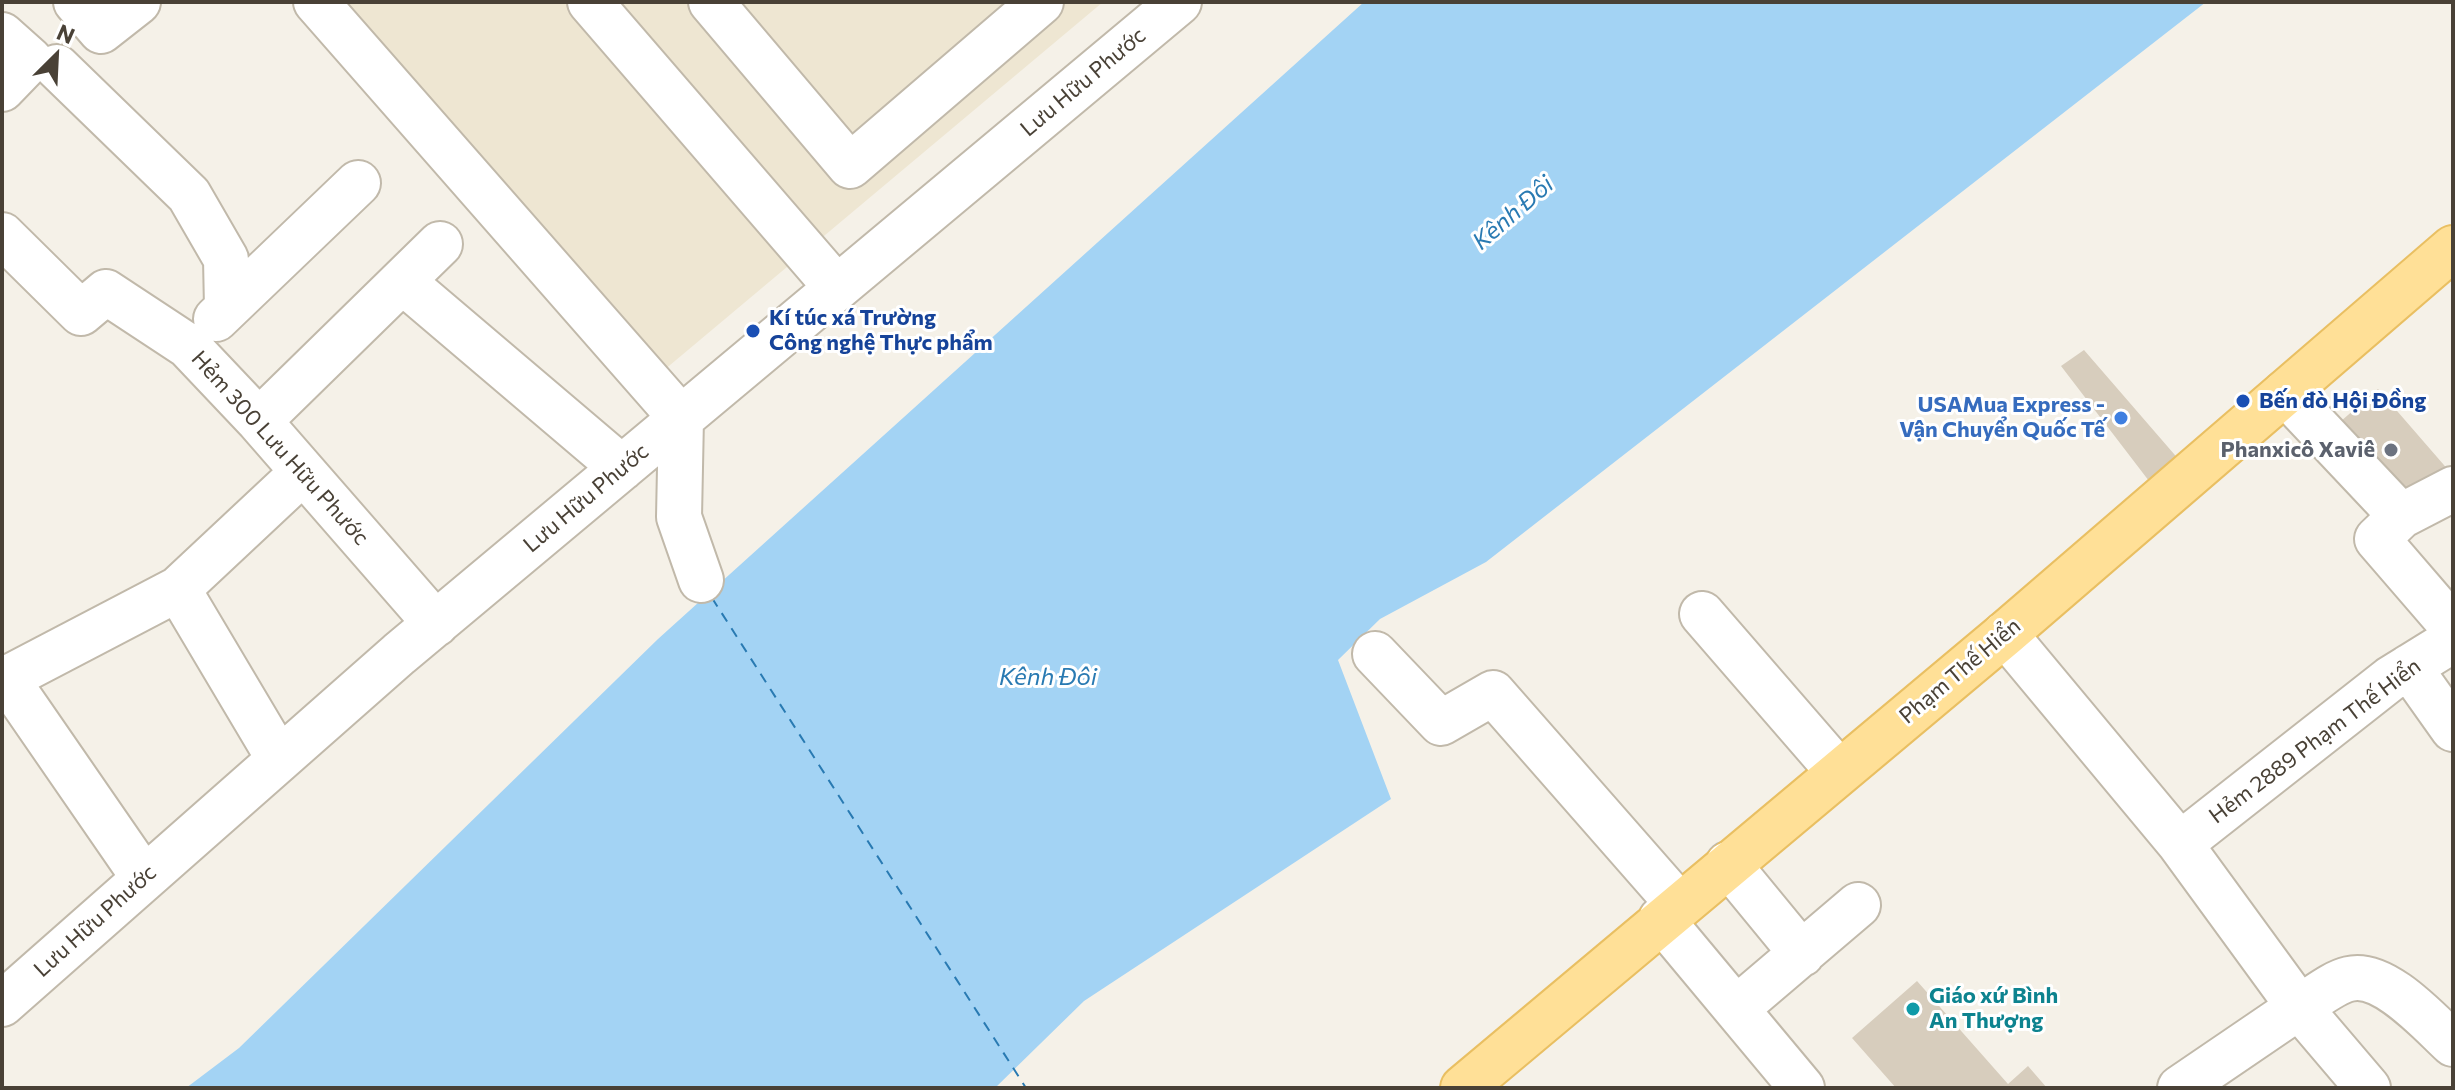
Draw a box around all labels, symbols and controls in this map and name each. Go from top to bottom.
north arrow [16,16,96,96]
text: N [53,18,79,49]
street label: Lưu Hữu Phước [1015,22,1151,142]
water label: Kênh Đôi [1467,170,1559,256]
place label: Kí túc xá Trường Công nghệ Thực phẩm [769,305,993,356]
marker: Kí túc xá Trường Công nghệ Thực phẩm [744,322,762,340]
street label: Hẻm 300 Lưu Hữu Phước [186,346,374,550]
place label: Bến đò Hội Đồng [2259,388,2426,414]
place label: USAMua Express - Vận Chuyển Quốc Tế [1899,392,2105,444]
marker: Bến đò Hội Đồng [2234,392,2252,410]
marker: USAMua Express - Vận Chuyển Quốc Tế [2112,409,2130,427]
place label: Phanxicô Xaviê [2220,437,2375,463]
street label: Lưu Hữu Phước [518,438,654,558]
marker: Phanxicô Xaviê [2382,441,2400,459]
street label: Phạm Thế Hiển [1894,613,2026,729]
street label: Hẻm 2889 Phạm Thế Hiển [2204,653,2426,829]
water label: Kênh Đôi [999,663,1097,691]
street label: Lưu Hữu Phước [29,859,161,983]
place label: Giáo xứ Bình An Thượng [1929,983,2058,1034]
marker: Giáo xứ Bình An Thượng [1904,1000,1922,1018]

